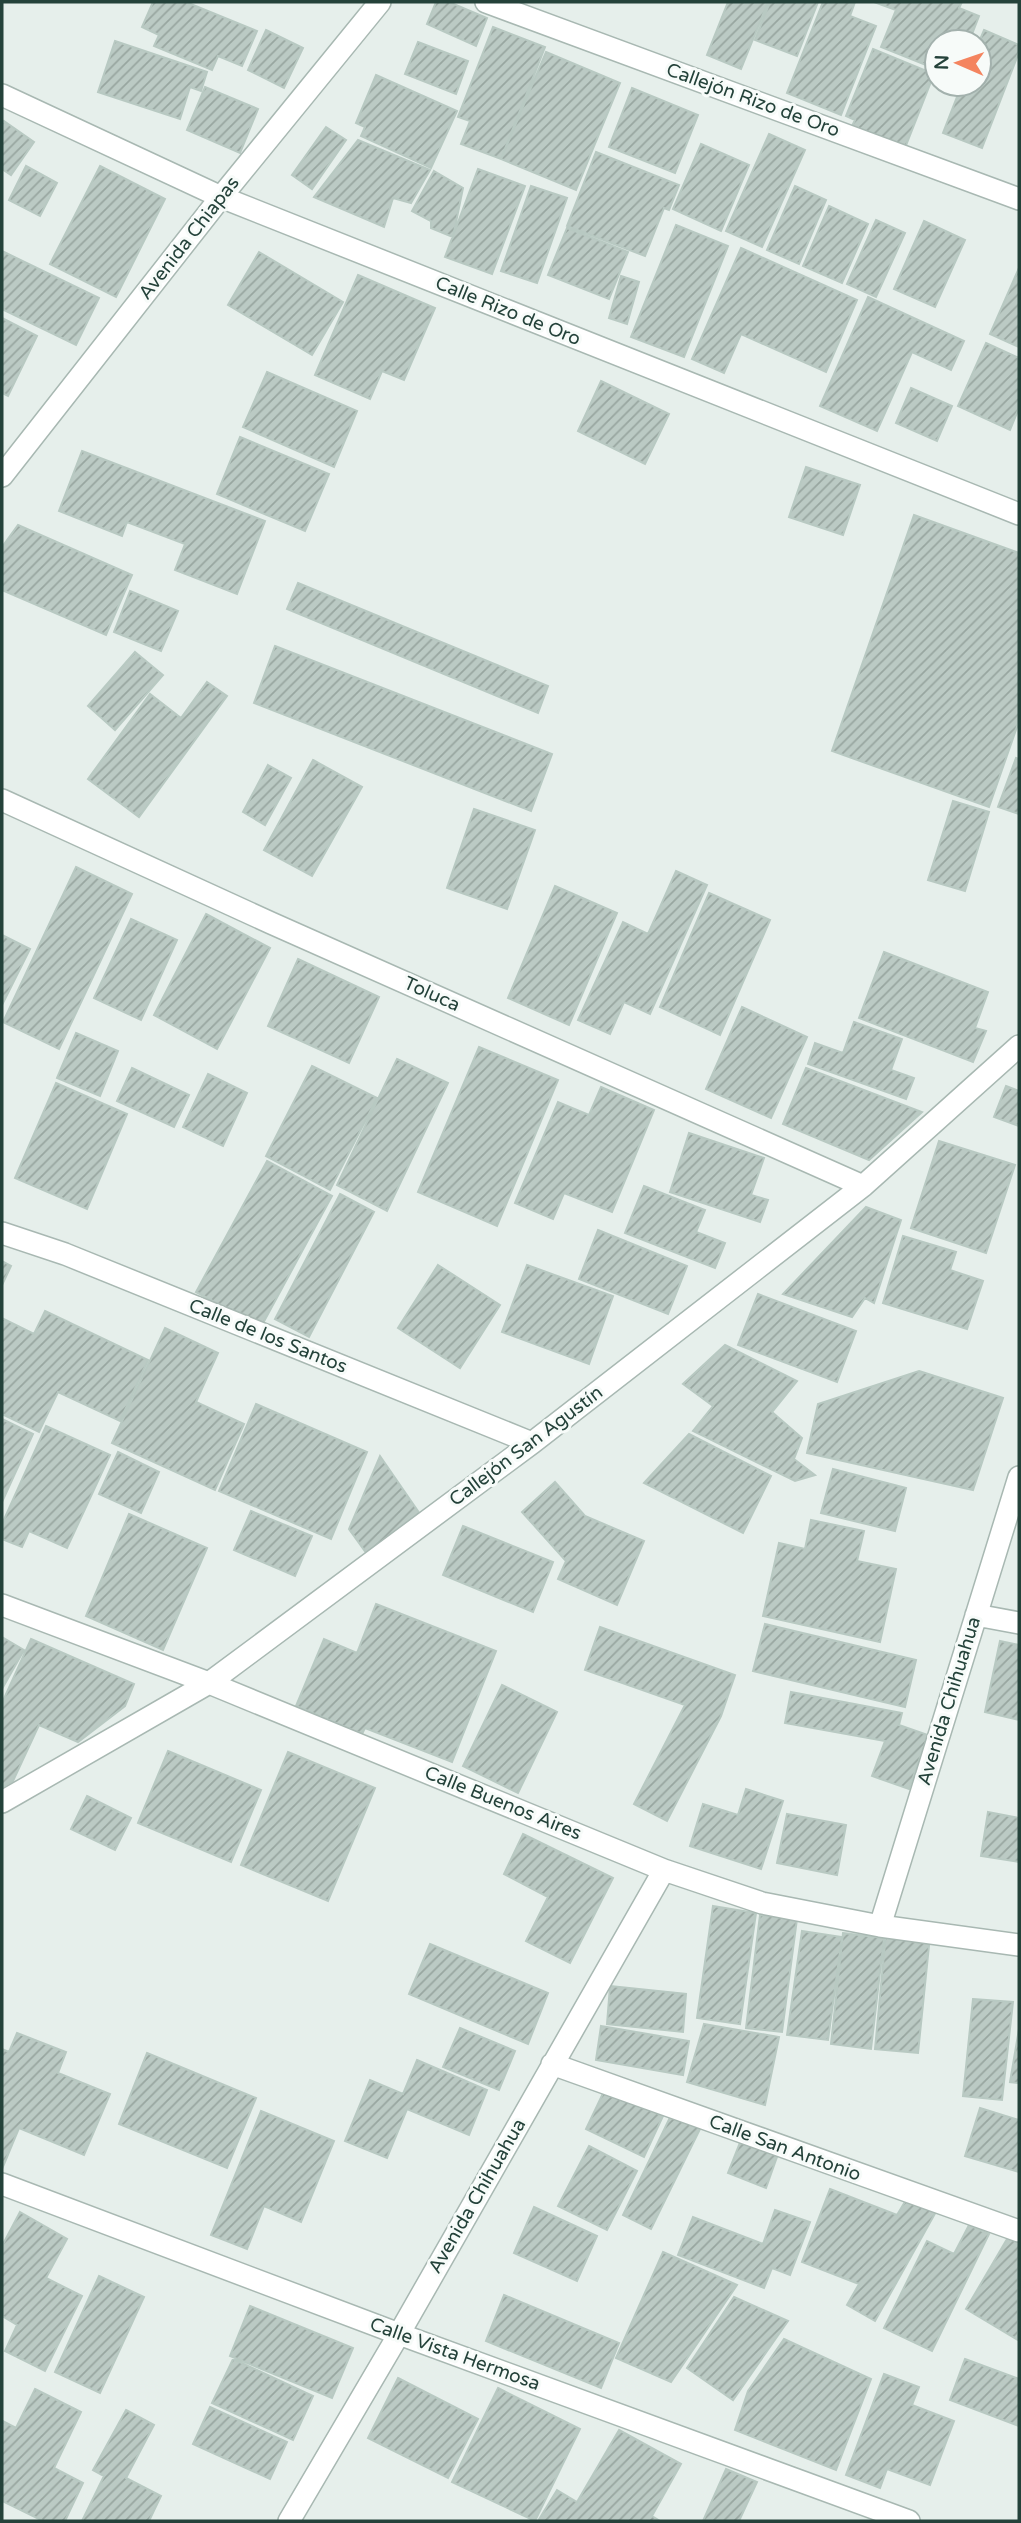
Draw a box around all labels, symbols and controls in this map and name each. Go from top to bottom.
north arrow [923,28,993,98]
text: N [931,54,953,70]
street label: Callejón Rizo de Oro [663,58,843,142]
street label: Avenida Chiapas [134,172,244,304]
street label: Calle Rizo de Oro [432,272,584,350]
street label: Toluca [401,972,463,1016]
street label: Calle de los Santos [186,1294,350,1378]
street label: Callejón San Agustín [445,1381,607,1511]
street label: Avenida Chihuahua [913,1614,985,1788]
street label: Calle Buenos Aires [421,1761,585,1845]
street label: Calle San Antonio [706,2110,864,2186]
street label: Avenida Chihuahua [424,2115,530,2277]
street label: Calle Vista Hermosa [367,2313,543,2395]

